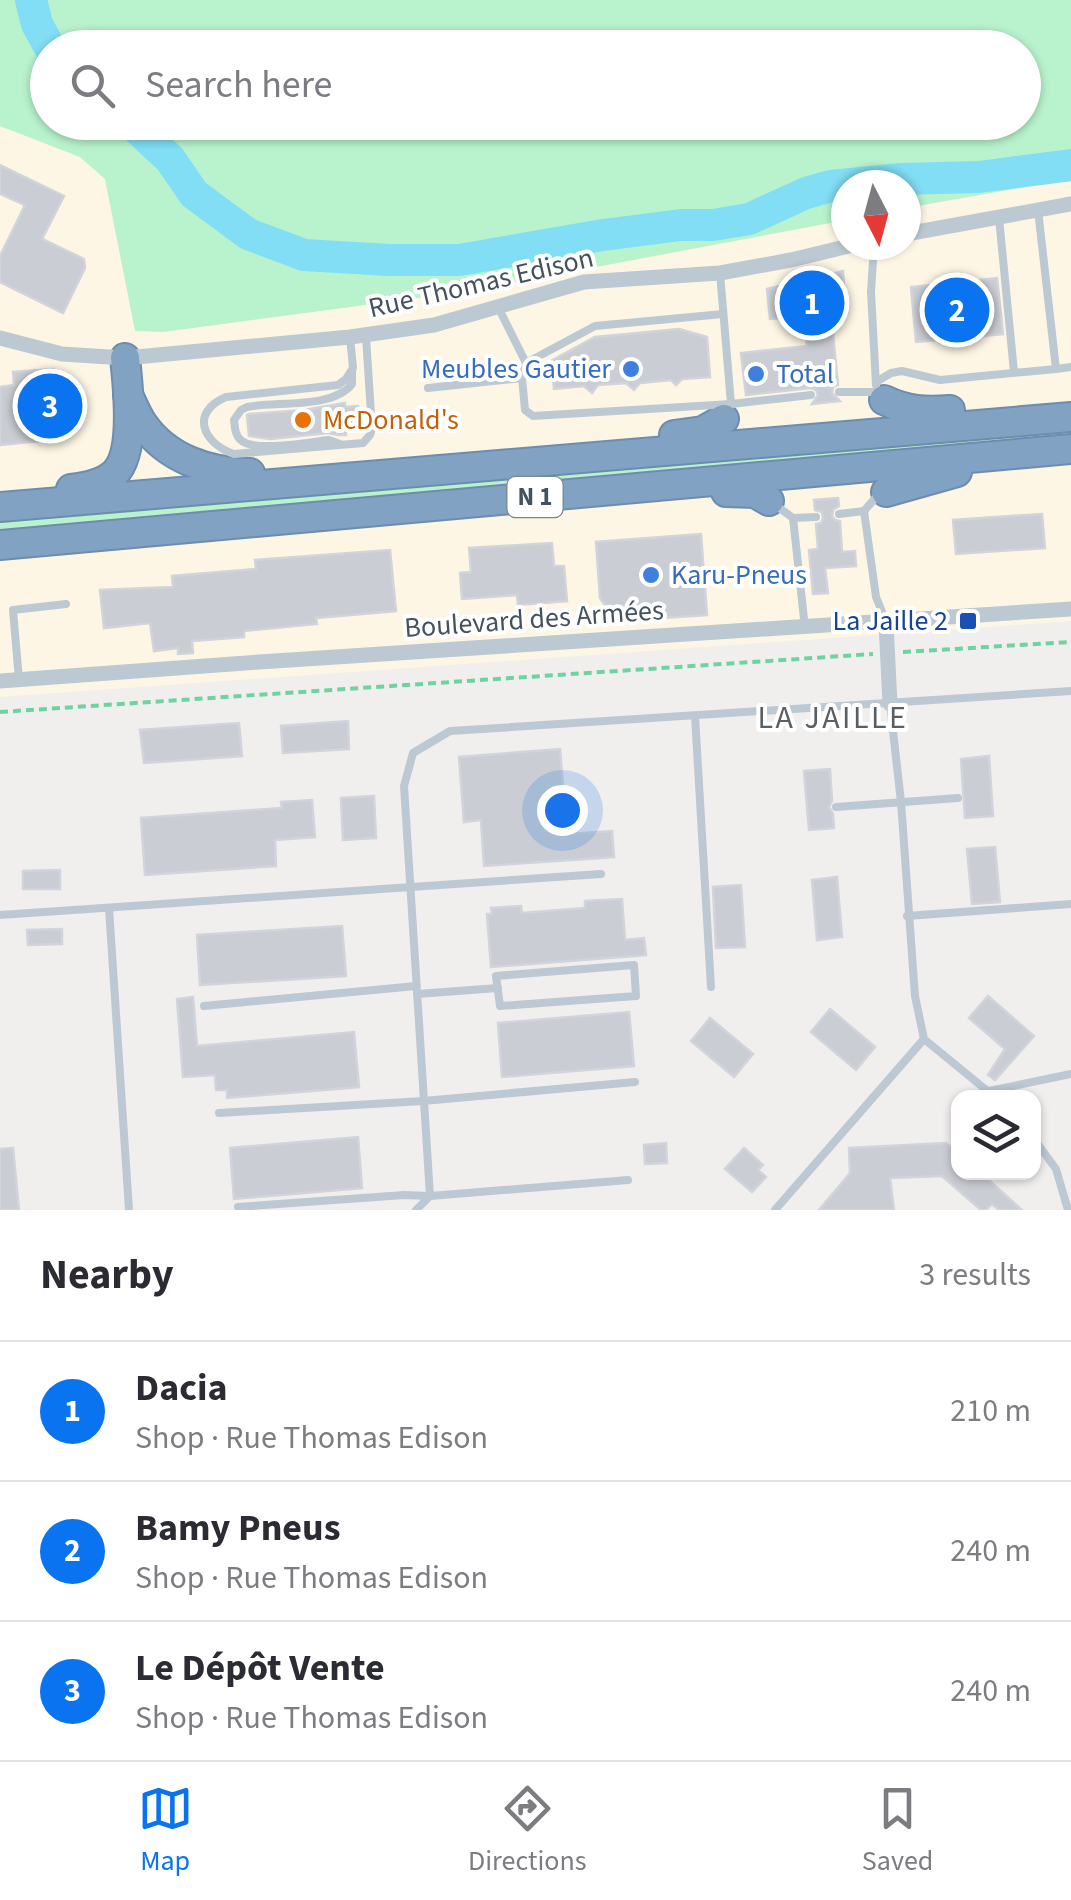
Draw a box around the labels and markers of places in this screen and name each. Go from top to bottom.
pin: 1 [780,266,844,340]
pin: 2 [924,272,990,348]
place label: Meubles Gautier [421,349,611,389]
place label: Total [776,354,834,394]
marker: Meubles Gautier [620,358,642,380]
marker: Total [745,363,767,385]
pin: 3 [18,368,82,444]
place label: McDonald's [323,400,459,440]
marker: McDonald's [292,409,314,431]
place label: Karu-Pneus [671,555,807,595]
marker: Karu-Pneus [640,564,662,586]
place label: La Jaille 2 [833,601,948,641]
marker: La Jaille 2 [957,610,979,632]

